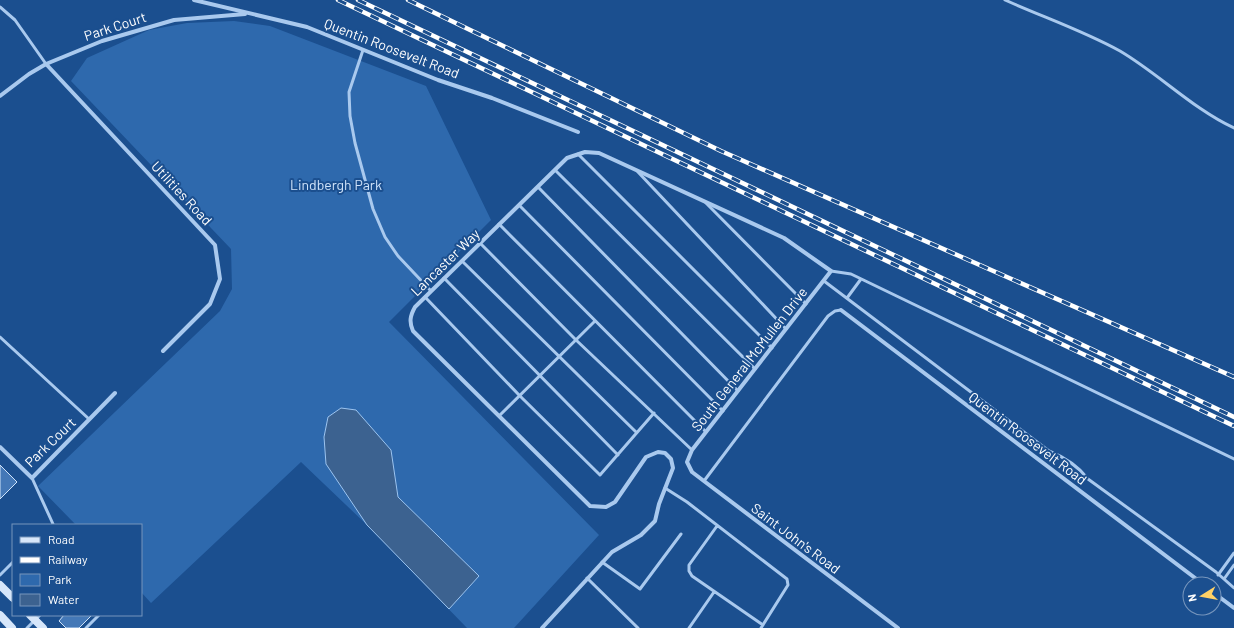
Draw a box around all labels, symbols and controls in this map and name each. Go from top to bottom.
street label: Park Court [82,8,148,44]
street label: Quentin Roosevelt Road [322,14,462,82]
street label: Utilities Road [148,158,216,228]
park label: Lindbergh Park [290,176,382,193]
street label: Lancaster Way [407,225,483,299]
street label: South General McMullen Drive [687,284,811,434]
street label: Quentin Roosevelt Road [966,388,1090,488]
street label: Park Court [21,414,79,470]
street label: Saint John's Road [748,499,844,577]
legend [12,524,142,616]
text: Road [48,532,75,546]
text: Railway [48,552,88,566]
text: Park [48,572,72,586]
north arrow [1182,576,1222,616]
text: Water [48,592,80,606]
text: N [1185,593,1199,603]

